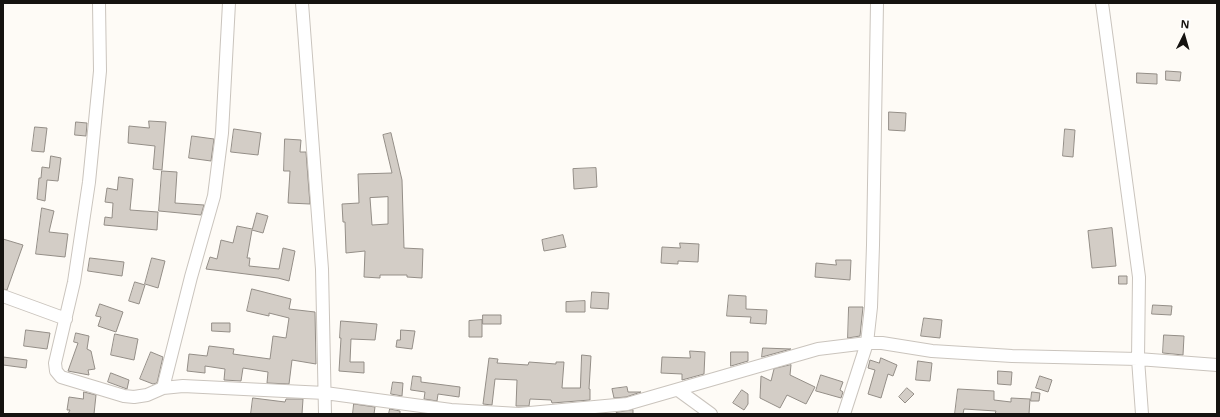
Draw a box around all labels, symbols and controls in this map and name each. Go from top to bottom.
north arrow [1164,16,1204,56]
text: N [1180,16,1190,31]

